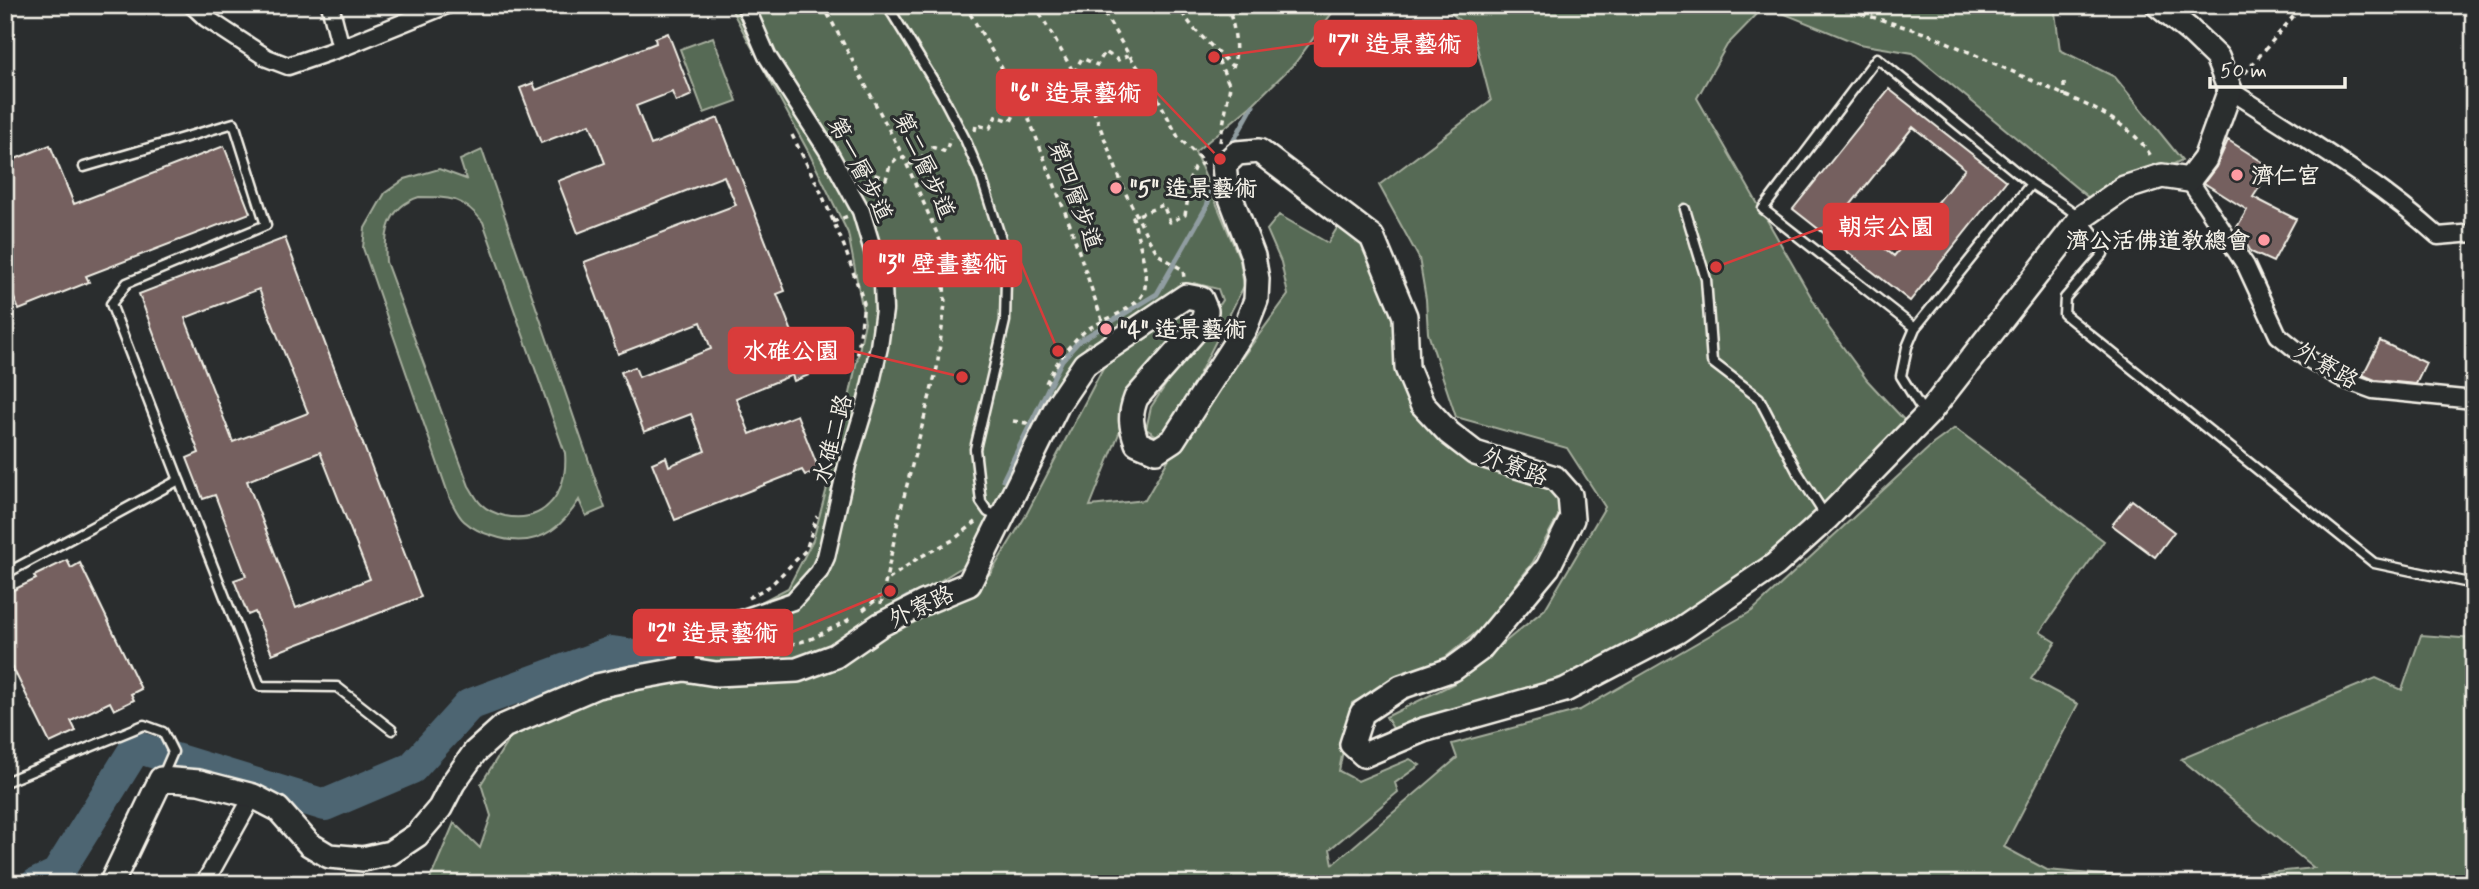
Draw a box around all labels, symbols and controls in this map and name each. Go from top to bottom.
callout: "7" 造景藝術 [1315,21,1476,66]
text: "7" 造景藝術 [1329,30,1461,61]
scale bar [2210,46,2344,90]
text: 50 m [2220,57,2267,85]
callout: "6" 造景藝術 [997,70,1156,115]
text: "6" 造景藝術 [1011,79,1141,110]
street label: 第二層步道 [885,107,961,224]
street label: 第一層步道 [820,112,899,228]
street label: 第四層步道 [1040,137,1108,255]
place label: 濟仁宮 [2251,162,2320,192]
marker: 濟仁宮 [2229,167,2245,183]
place label: "5" 造景藝術 [1130,175,1257,205]
marker: "5" 造景藝術 [1108,180,1124,196]
callout: 朝宗公園 [1824,204,1948,249]
text: 朝宗公園 [1838,213,1934,244]
place label: 濟公活佛道教總會 [2066,227,2250,257]
marker: 濟公活佛道教總會 [2256,232,2272,248]
callout: "3" 壁畫藝術 [864,241,1021,286]
text: "3" 壁畫藝術 [878,250,1008,281]
place label: "4" 造景藝術 [1120,316,1247,346]
marker: "4" 造景藝術 [1098,321,1114,337]
callout: 水碓公園 [729,328,853,373]
street label: 外寮路 [2289,336,2363,397]
text: 水碓公園 [743,337,839,368]
street label: 水碓二路 [808,391,860,488]
street label: 外寮路 [1477,442,1552,494]
street label: 外寮路 [884,580,959,636]
callout: "2" 造景藝術 [634,610,792,655]
text: "2" 造景藝術 [648,619,778,650]

